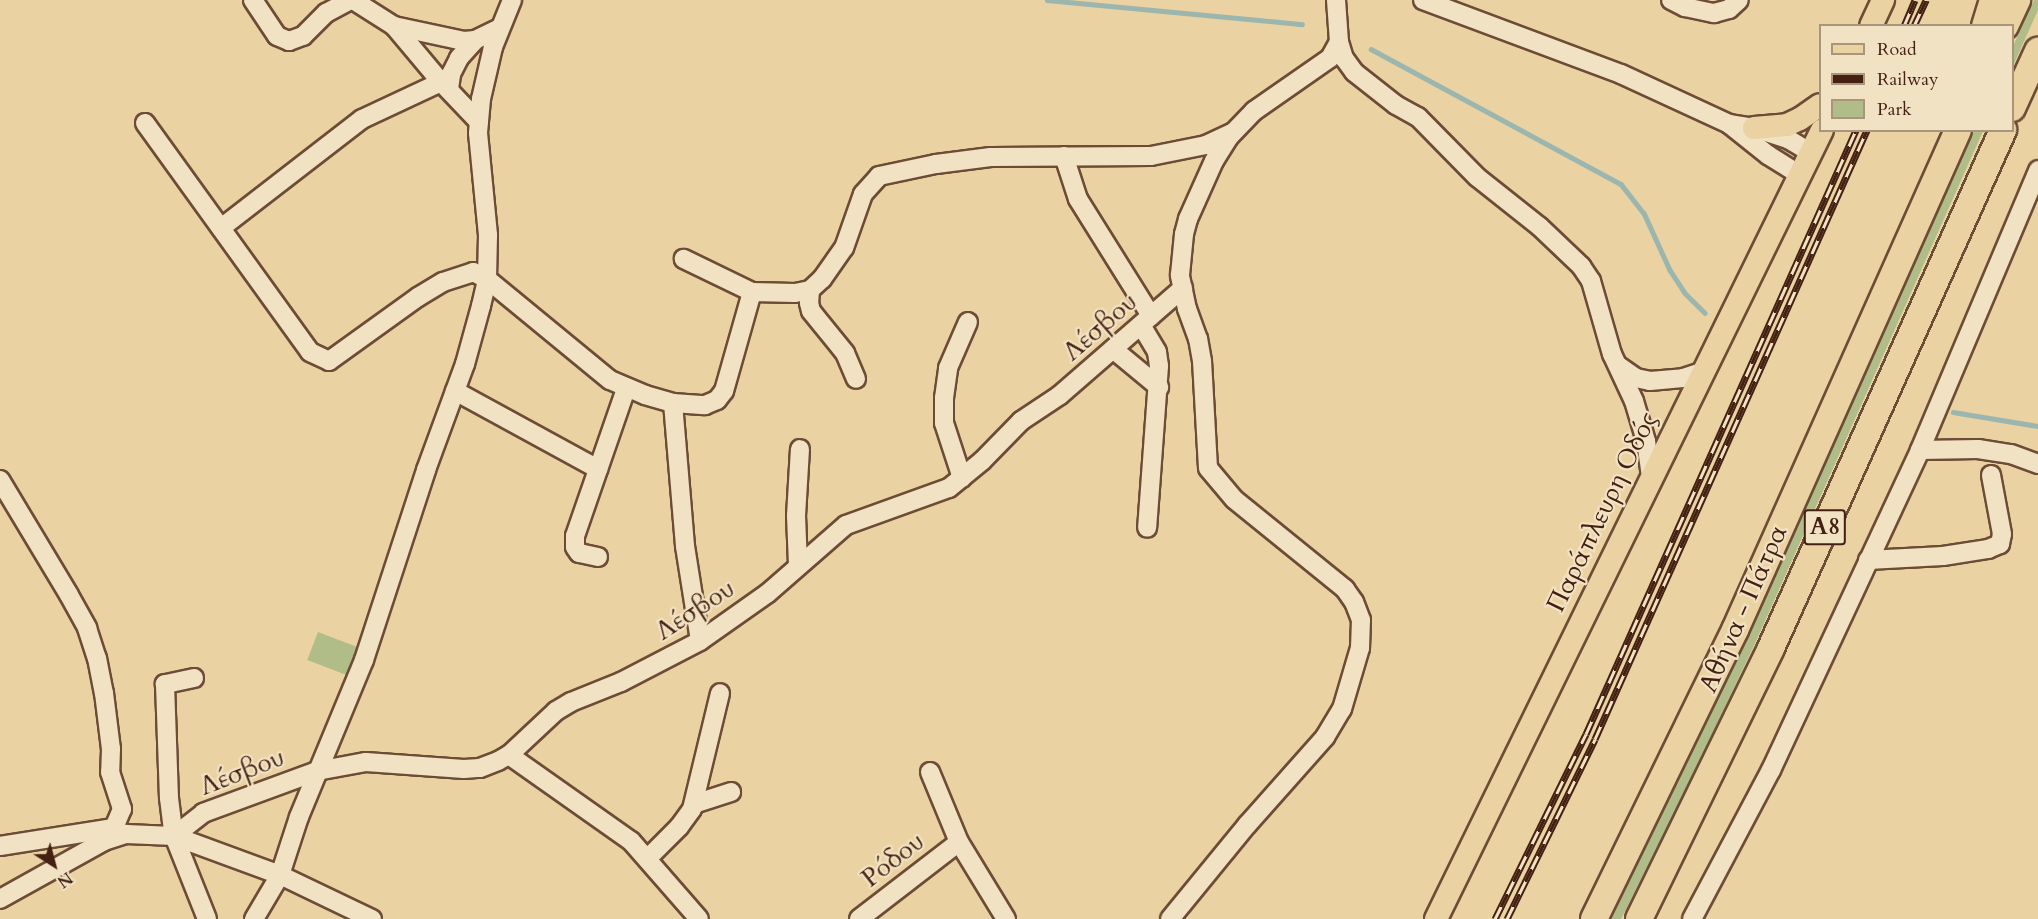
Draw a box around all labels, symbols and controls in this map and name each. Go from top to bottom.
legend [1819,24,2014,132]
text: Road [1877,37,1917,62]
text: Railway [1877,67,1939,92]
text: Park [1877,97,1912,122]
street label: Λέσβου [1057,286,1143,368]
street label: Παράπλευρη Οδός [1540,407,1664,617]
road number: Α8 [1802,506,1848,548]
street label: Αθήνα - Πάτρα [1692,521,1794,697]
street label: Λέσβου [650,573,740,647]
street label: Λέσβου [195,742,289,802]
street label: Ρόδου [855,826,931,894]
north arrow [24,835,84,895]
text: N [53,867,77,893]

